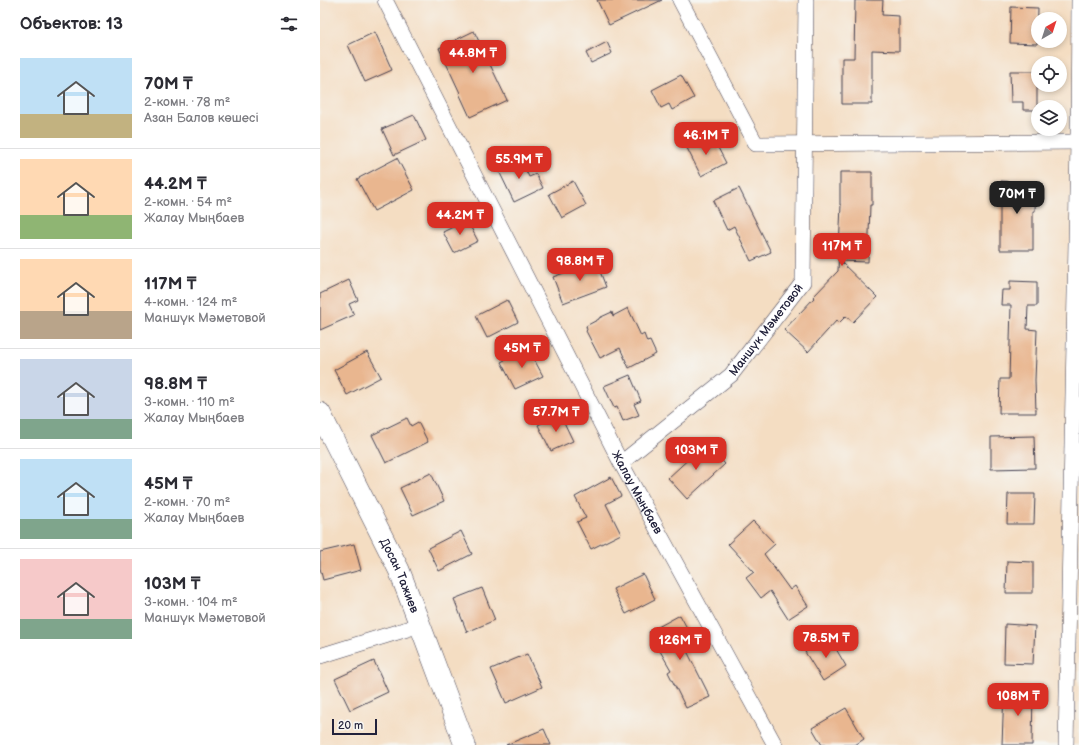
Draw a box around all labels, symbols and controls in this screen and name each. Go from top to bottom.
north arrow [1031,12,1067,48]
map controls [1031,12,1067,136]
icon: filters [278,13,300,35]
text: Объектов: 13 [20,14,123,34]
pin: 44.8M ₸ [436,40,510,74]
text: 44.8M ₸ [449,45,497,61]
button: locate [1031,56,1067,92]
icon: home [52,74,100,122]
text: 70M ₸ [144,74,193,94]
text: 2-комн. · 78 m² [144,94,230,110]
button: layers [1031,100,1067,136]
text: Азан Балов көшесі [144,110,259,126]
pin: 46.1M ₸ [669,122,743,156]
text: 46.1M ₸ [683,127,729,143]
pin: 55.9M ₸ [482,146,556,180]
text: 55.9M ₸ [495,151,543,167]
text: 44.2M ₸ [144,174,206,194]
icon: home [52,175,100,223]
pin: 70M ₸ [989,181,1045,215]
text: 70M ₸ [998,186,1036,202]
text: 2-комн. · 54 m² [144,194,232,210]
pin: 44.2M ₸ [423,202,497,236]
text: 44.2M ₸ [436,207,484,223]
text: Жалау Мыңбаев [144,210,244,226]
pin: 117M ₸ [809,233,875,267]
text: 117M ₸ [822,238,862,254]
pin: 98.8M ₸ [543,248,617,282]
text: 98.8M ₸ [556,253,604,269]
text: 117M ₸ [144,274,196,294]
icon: home [52,275,100,323]
street label: Маншүк Мәметовой [726,281,806,379]
text: 4-комн. · 124 m² [144,294,237,310]
text: Маншүк Мәметовой [144,310,266,326]
pin: 45M ₸ [494,335,550,369]
text: 45M ₸ [504,340,540,356]
text: 98.8M ₸ [144,374,207,394]
icon: home [52,375,100,423]
text: 3-комн. · 110 m² [144,394,235,410]
pin: 57.7M ₸ [519,399,593,433]
text: 57.7M ₸ [533,404,579,420]
text: Жалау Мыңбаев [144,410,244,426]
pin: 103M ₸ [663,437,729,471]
text: 103M ₸ [675,442,717,458]
street label: Жалау Мыңбаев [608,448,666,537]
text: 45M ₸ [144,474,192,494]
icon: home [52,475,100,523]
text: 2-комн. · 70 m² [144,494,230,510]
text: Жалау Мыңбаев [144,510,244,526]
street label: Досан Тажиев [377,536,422,616]
text: 103M ₸ [144,574,200,594]
icon: home [52,575,100,623]
text: 3-комн. · 104 m² [144,594,238,610]
text: Маншүк Мәметовой [144,610,266,626]
pin: 78.5M ₸ [789,625,863,659]
pin: 126M ₸ [647,627,713,661]
text: 78.5M ₸ [802,630,850,646]
text: 126M ₸ [659,632,701,648]
pin: 108M ₸ [985,683,1051,717]
text: 108M ₸ [996,688,1040,704]
scale bar [332,717,377,736]
text: 20 m [338,719,363,732]

